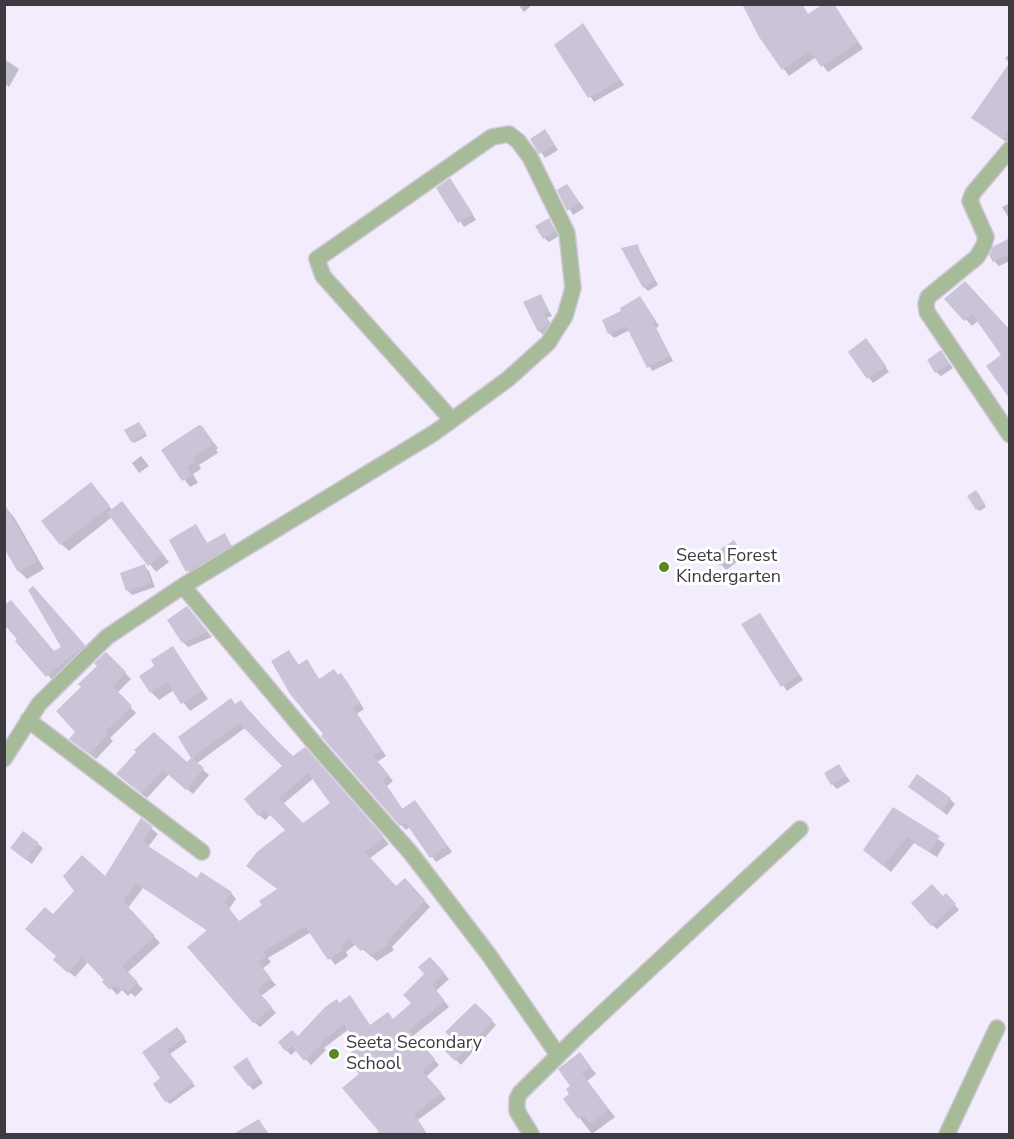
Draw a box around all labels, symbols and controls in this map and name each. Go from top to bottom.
place label: Seeta Forest Kindergarten [676,546,781,588]
marker: Seeta Forest Kindergarten [657,560,671,574]
place label: Seeta Secondary School [346,1033,482,1076]
marker: Seeta Secondary School [327,1047,341,1061]

